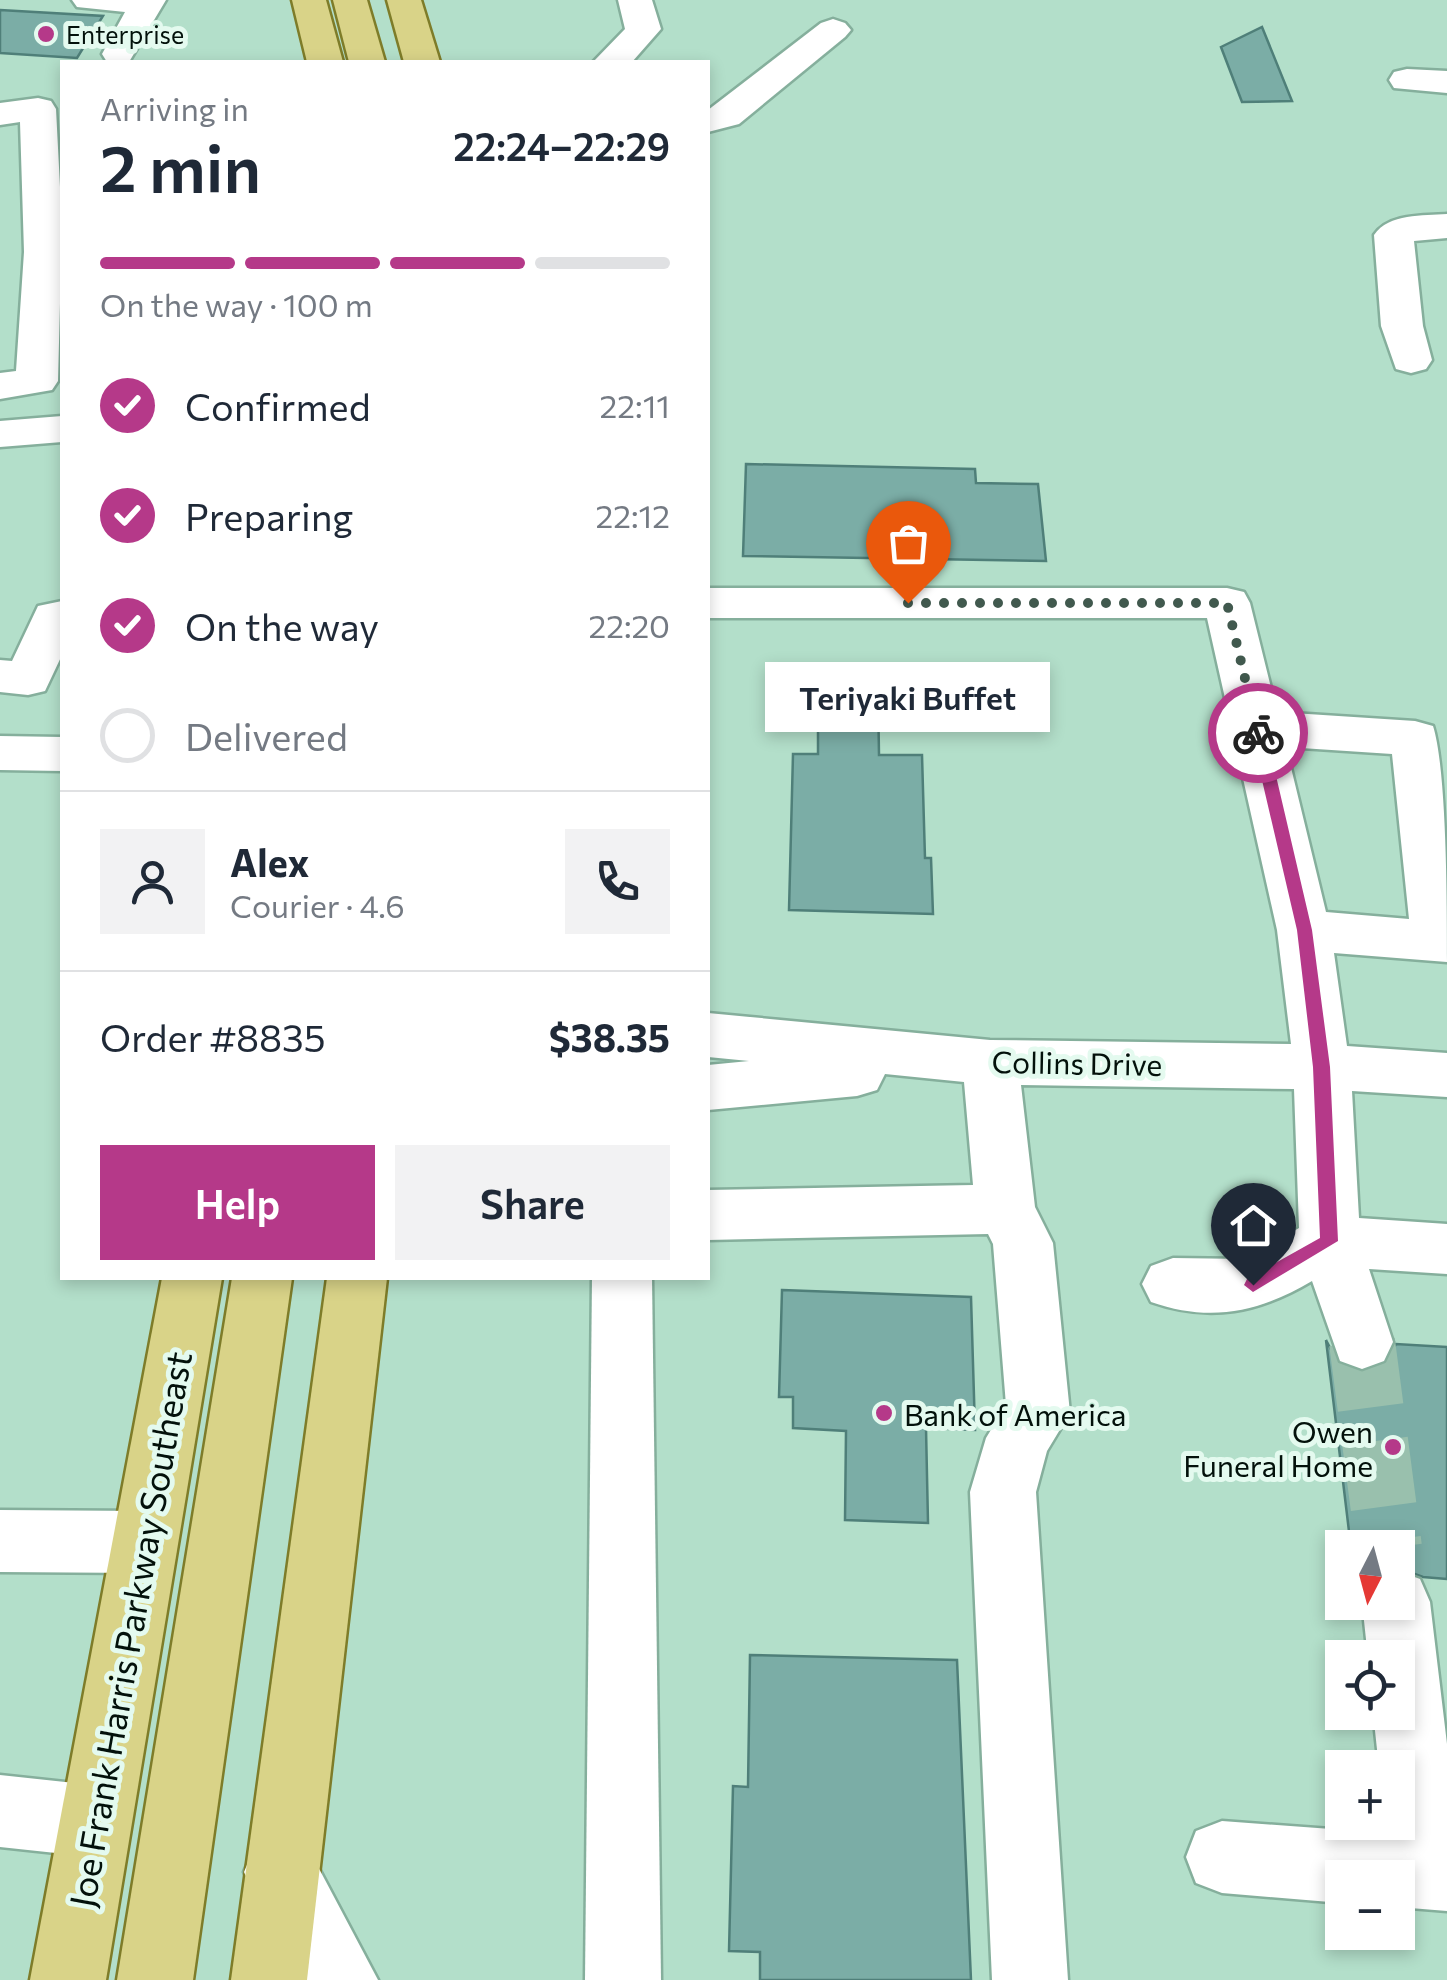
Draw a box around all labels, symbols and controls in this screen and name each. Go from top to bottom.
place label: Enterprise [66,19,184,49]
marker: Enterprise [35,23,57,45]
text: Arriving in [100,88,249,128]
text: 22:24–22:29 [453,122,670,169]
text: 2 min [100,126,261,205]
text: On the way · 100 m [100,284,373,324]
icon: check [100,378,155,433]
text: Confirmed [185,382,371,429]
text: 22:11 [600,385,670,425]
icon: check [100,488,155,543]
text: Preparing [185,492,353,539]
text: 22:12 [596,495,670,535]
pin [866,501,951,604]
icon: bag [881,516,936,571]
icon: check [100,598,155,653]
text: On the way [185,602,379,649]
text: 22:20 [588,605,670,645]
callout: Teriyaki Buffet [766,663,1050,733]
text: Teriyaki Buffet [799,677,1016,717]
courier [1208,683,1308,783]
icon: bike [1231,706,1286,761]
text: Delivered [185,712,348,759]
button: person [100,829,205,934]
button: phone [565,829,670,934]
text: Alex [230,838,309,885]
text: Courier · 4.6 [230,885,405,925]
text: Order #8835 [100,1013,326,1060]
text: $38.35 [549,1013,670,1060]
street label: Collins Drive [991,1042,1163,1082]
button: Help [100,1145,375,1260]
button: Share [395,1145,670,1260]
pin [1211,1183,1296,1286]
icon: home [1226,1198,1281,1253]
street label: Joe Frank Harris Parkway Southeast [59,1348,199,1910]
place label: Bank of America [904,1395,1126,1432]
marker: Bank of America [873,1402,895,1424]
place label: Owen Funeral Home [1183,1412,1373,1483]
marker: Owen Funeral Home [1382,1436,1404,1458]
north arrow [1325,1530,1415,1620]
map controls [1325,1530,1415,1950]
button: locate [1325,1640,1415,1730]
button: + [1325,1750,1415,1840]
button: − [1325,1860,1415,1950]

